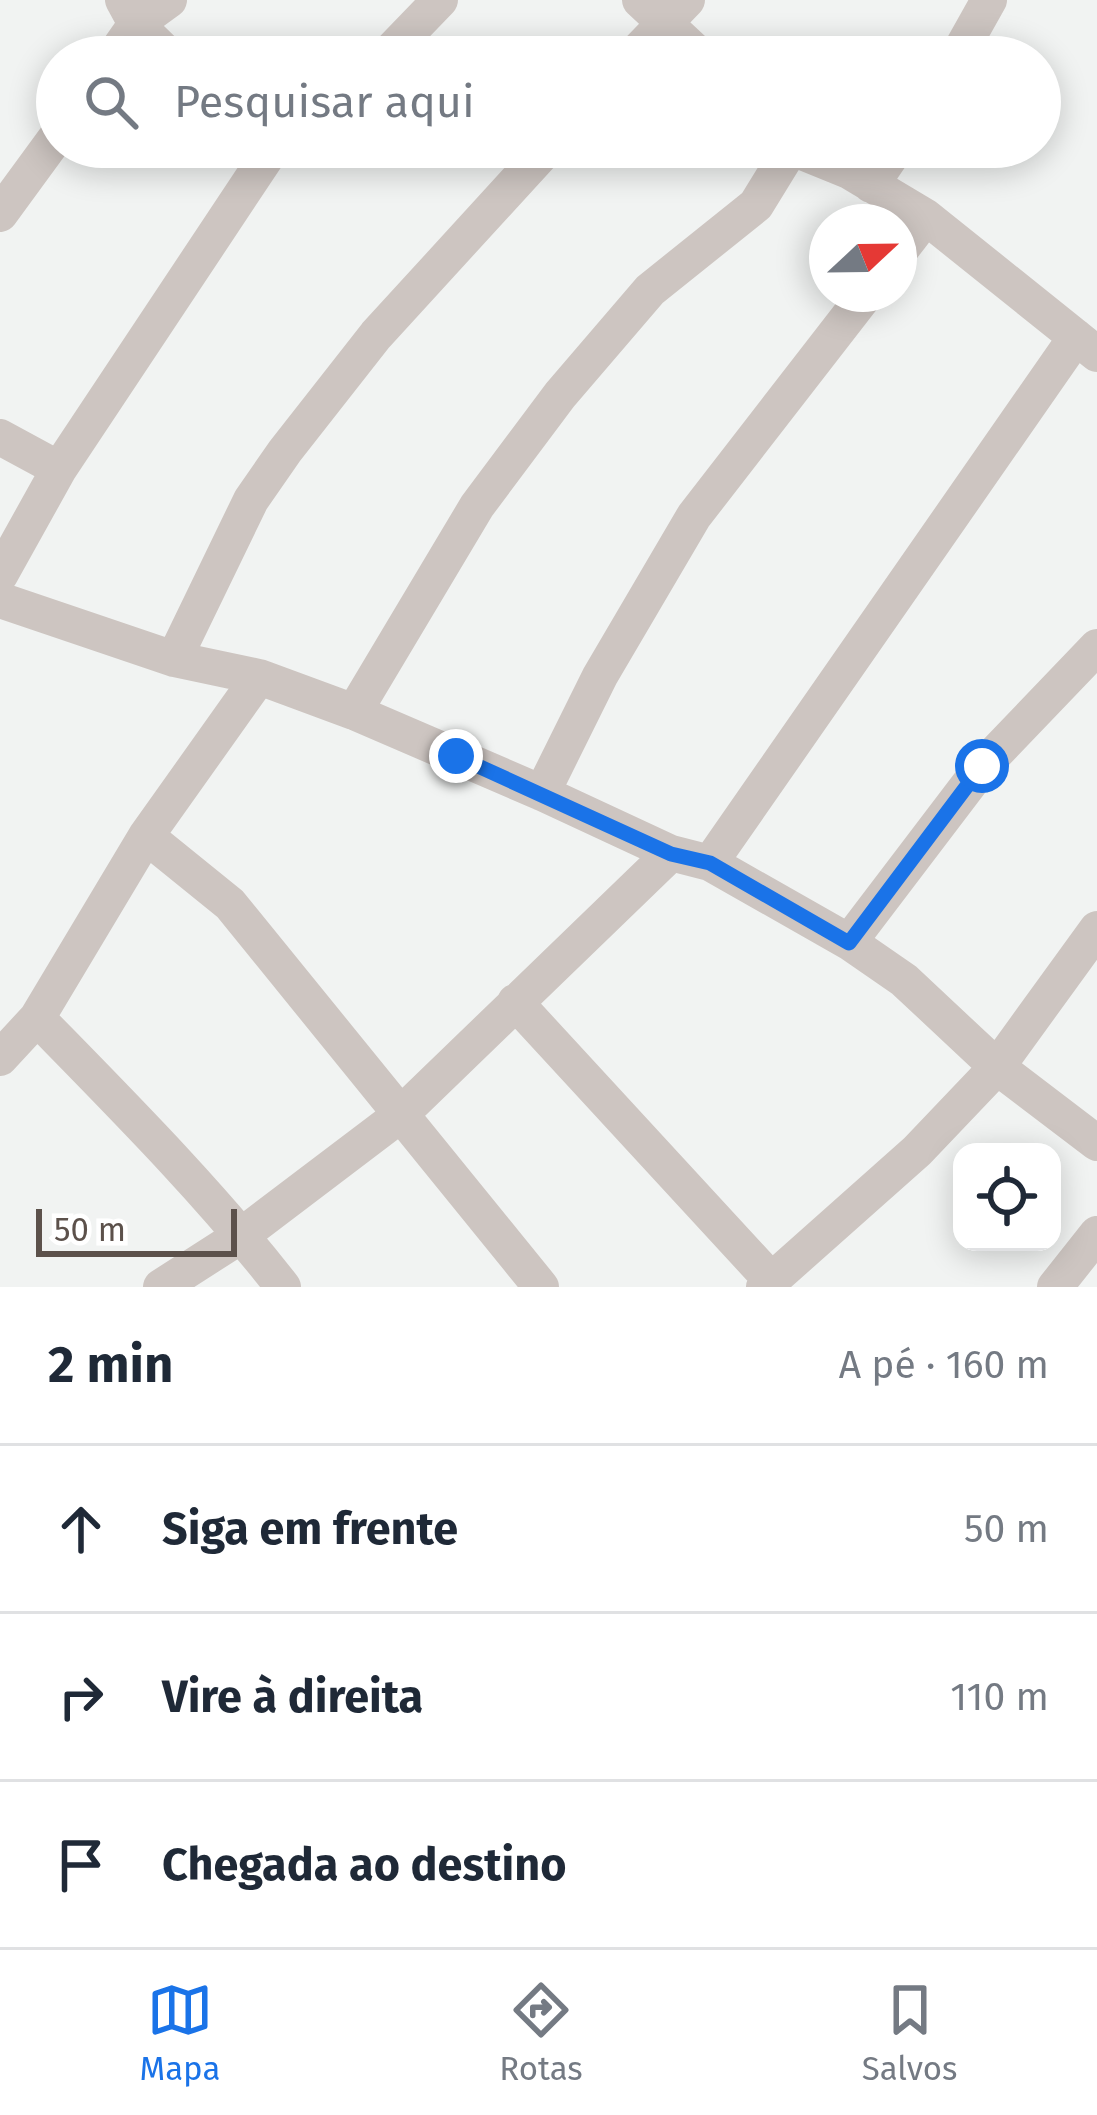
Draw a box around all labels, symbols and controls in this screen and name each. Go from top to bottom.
search box [36,36,1061,168]
icon: search [78,69,144,135]
text: Pesquisar aqui [174,75,475,129]
north arrow [809,204,917,312]
route end [429,729,483,783]
route start [955,739,1009,793]
map controls [953,1143,1061,1251]
button: locate [953,1143,1061,1251]
scale bar [36,1203,237,1256]
text: 50 m [54,1210,126,1250]
text: 2 min [48,1334,173,1396]
text: A pé · 160 m [839,1342,1049,1388]
icon: ahead [48,1496,114,1562]
text: Siga em frente [162,1502,458,1556]
text: 50 m [964,1506,1049,1552]
icon: right [48,1664,114,1730]
text: Vire à direita [162,1670,423,1724]
text: 110 m [950,1674,1049,1720]
icon: arrive [48,1832,114,1898]
text: Chegada ao destino [162,1838,566,1892]
tab: Mapa [139,1977,220,2089]
tab: Rotas [499,1977,583,2089]
tab: Salvos [862,1977,957,2089]

